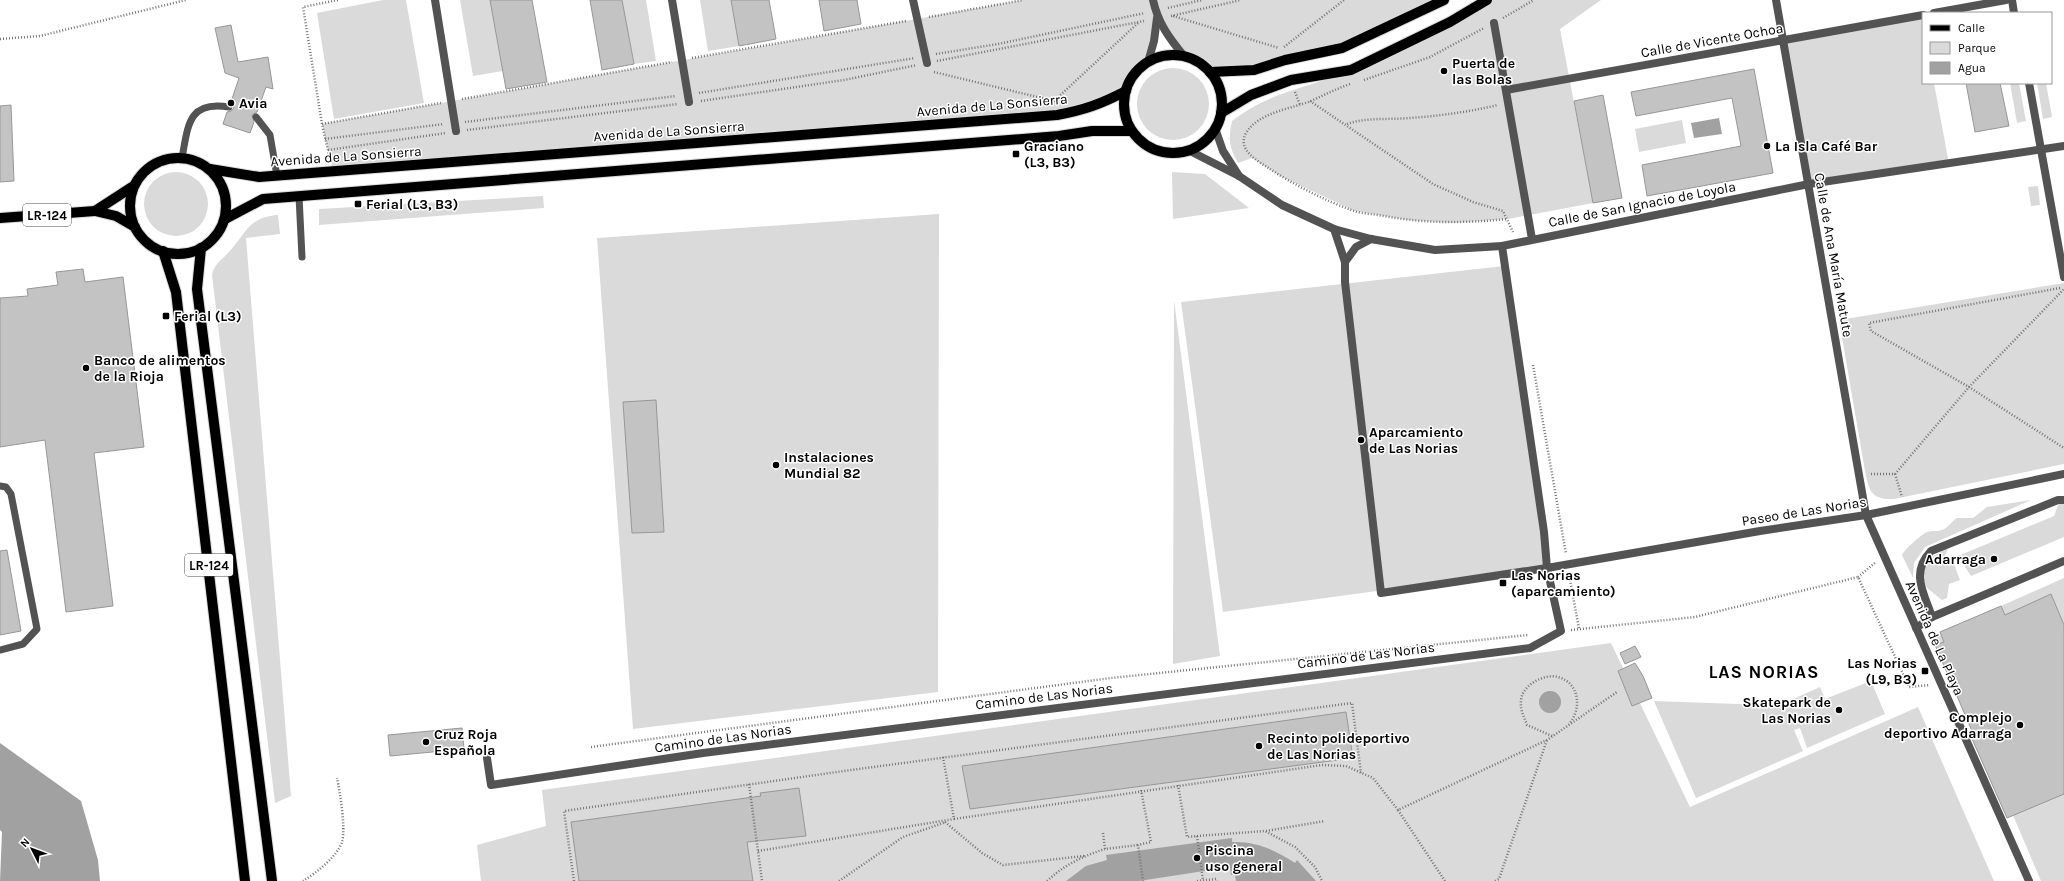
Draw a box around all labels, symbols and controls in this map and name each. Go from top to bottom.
legend [1922,12,2052,84]
street label: Calle de Vicente Ochoa [1640,20,1785,61]
text: Calle [1958,21,1985,35]
text: Parque [1958,41,1996,55]
place label: Puerta de las Bolas [1452,55,1515,88]
text: Agua [1958,61,1986,75]
marker: Puerta de las Bolas [1439,66,1449,76]
street label: Avenida de La Sonsierra [916,90,1068,121]
place label: Avia [239,95,268,112]
marker: Avia [226,98,236,108]
street label: Avenida de La Sonsierra [593,118,745,145]
place label: Graciano (L3, B3) [1024,138,1084,171]
place label: La Isla Café Bar [1775,138,1878,155]
marker: La Isla Café Bar [1762,141,1772,151]
street label: Avenida de La Sonsierra [270,143,422,170]
marker: Graciano (L3, B3) [1011,149,1021,159]
street label: Calle de Ana María Matute [1811,172,1856,339]
street label: Calle de San Ignacio de Loyola [1547,178,1737,231]
place label: Ferial (L3, B3) [366,196,458,213]
marker: Ferial (L3, B3) [353,199,363,209]
road number: LR-124 [23,204,71,226]
place label: Ferial (L3) [174,308,242,325]
marker: Ferial (L3) [161,311,171,321]
place label: Banco de alimentos de la Rioja [94,352,226,385]
marker: Banco de alimentos de la Rioja [81,363,91,373]
place label: Aparcamiento de Las Norias [1369,424,1463,457]
marker: Aparcamiento de Las Norias [1356,435,1366,445]
place label: Instalaciones Mundial 82 [784,449,874,482]
marker: Instalaciones Mundial 82 [771,460,781,470]
street label: Paseo de Las Norias [1740,493,1868,530]
place label: Adarraga [1925,551,1986,568]
road number: LR-124 [185,554,233,576]
marker: Adarraga [1989,554,1999,564]
place label: Las Norias (aparcamiento) [1511,567,1616,600]
marker: Las Norias (aparcamiento) [1498,578,1508,588]
street label: Avenida de La Playa [1902,578,1968,698]
street label: Camino de Las Norias [1296,639,1436,672]
place label: Las Norias (L9, B3) [1847,655,1917,688]
district label: LAS NORIAS [1708,661,1820,683]
marker: Las Norias (L9, B3) [1920,666,1930,676]
street label: Camino de Las Norias [974,680,1114,713]
place label: Skatepark de Las Norias [1743,694,1831,727]
marker: Skatepark de Las Norias [1834,705,1844,715]
place label: Complejo deportivo Adarraga [1884,709,2012,742]
street label: Camino de Las Norias [653,720,793,757]
marker: Complejo deportivo Adarraga [2015,720,2025,730]
place label: Cruz Roja Española [434,726,497,759]
place label: Recinto polideportivo de Las Norias [1267,730,1410,763]
marker: Cruz Roja Española [421,737,431,747]
marker: Recinto polideportivo de Las Norias [1254,741,1264,751]
north arrow [12,829,52,869]
text: N [17,835,32,850]
place label: Piscina uso general [1205,842,1282,875]
marker: Piscina uso general [1192,853,1202,863]

